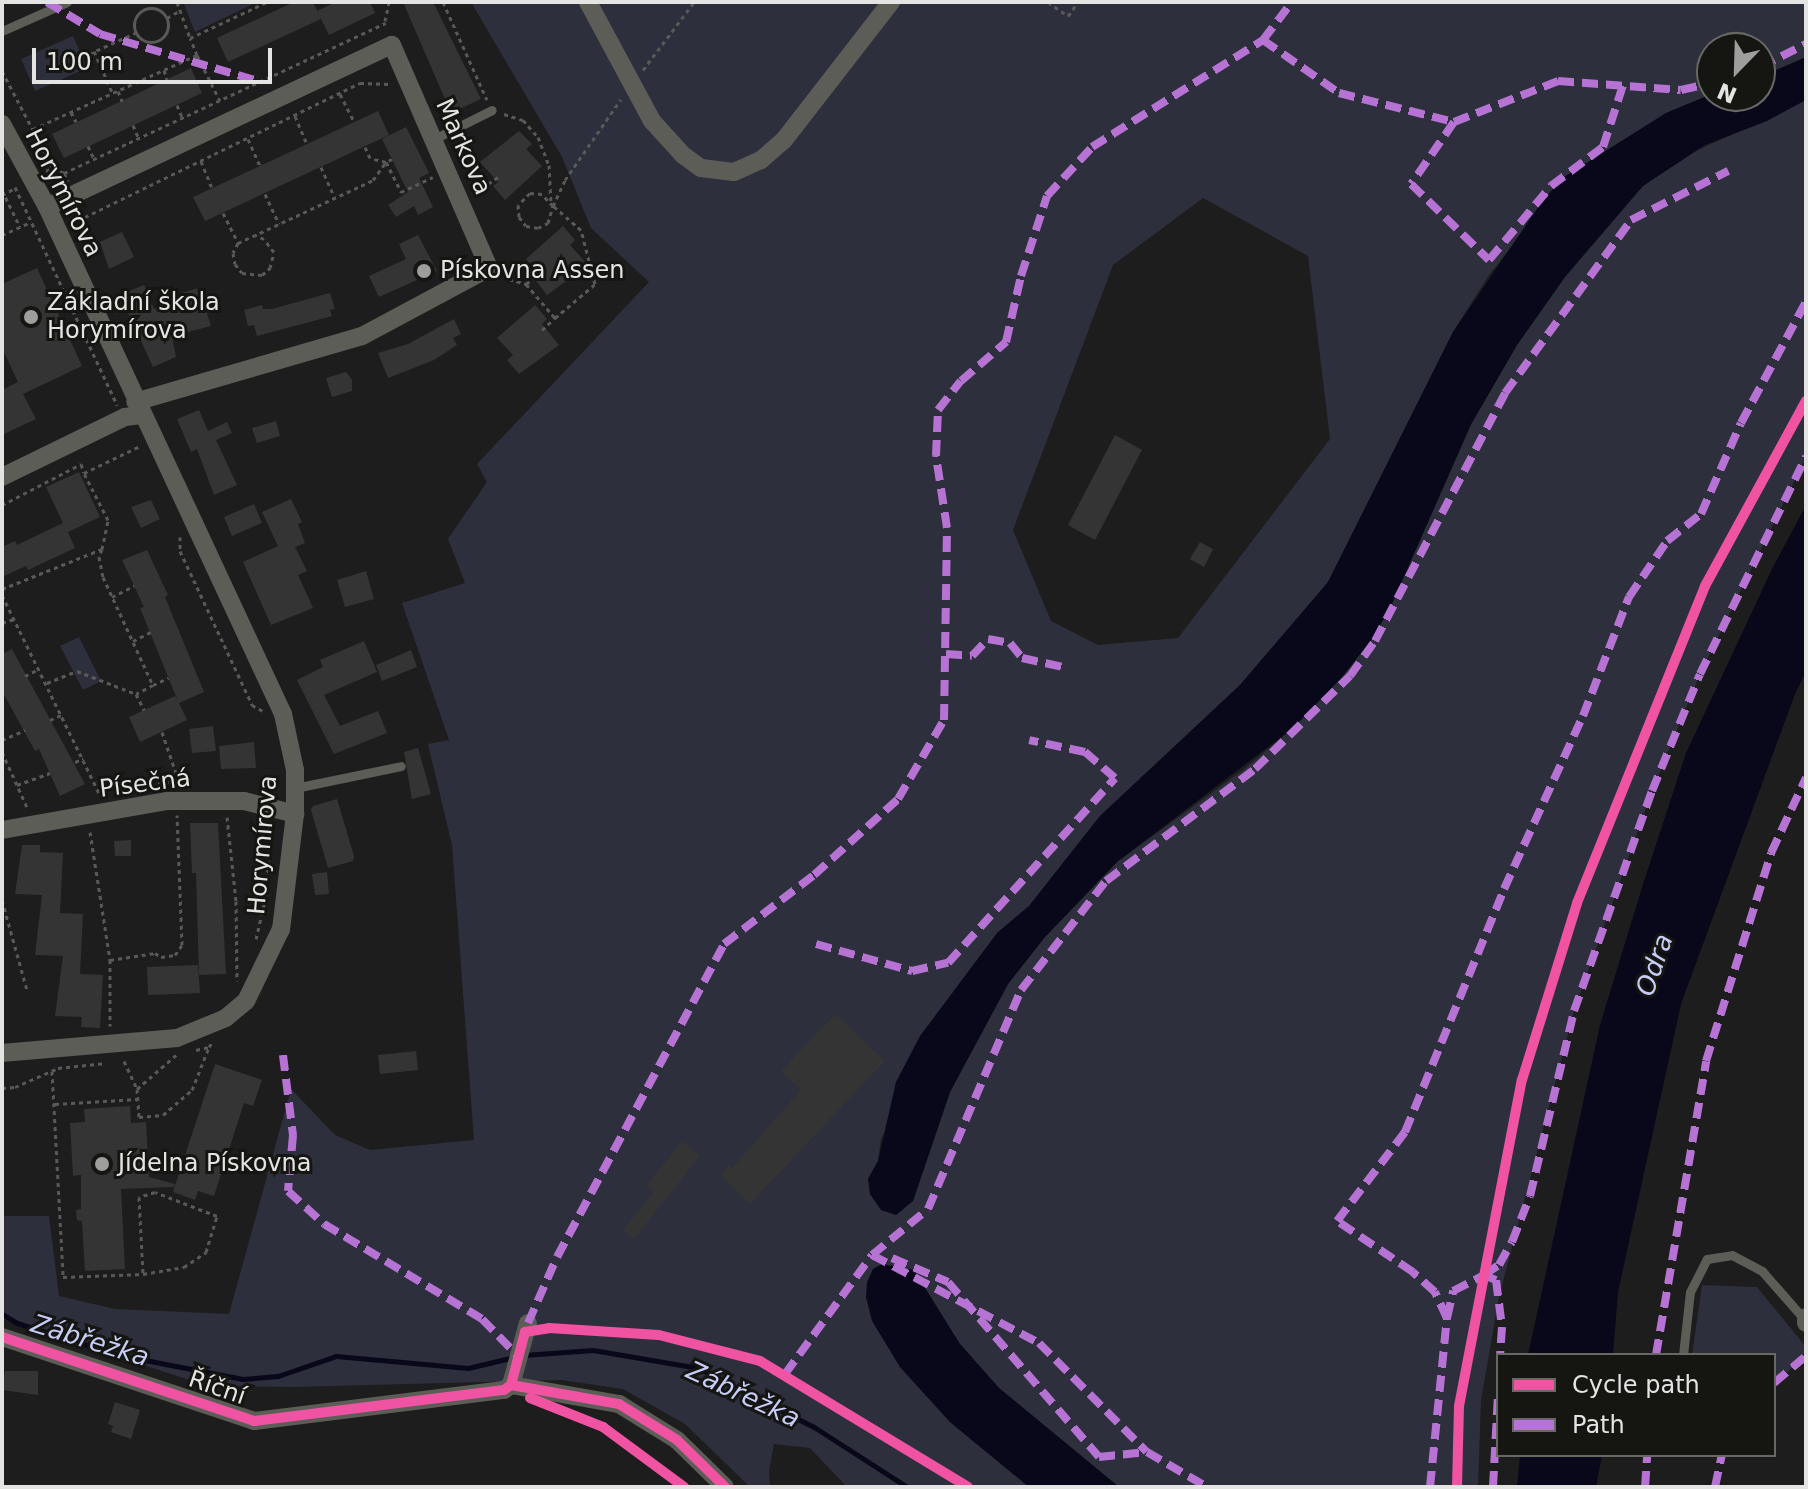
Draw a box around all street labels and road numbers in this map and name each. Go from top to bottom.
street label: Markova [429,95,497,199]
street label: Horymírova [18,124,108,262]
street label: Písečná [98,764,192,804]
street label: Horymírova [243,774,283,916]
street label: Říční [185,1365,249,1411]

